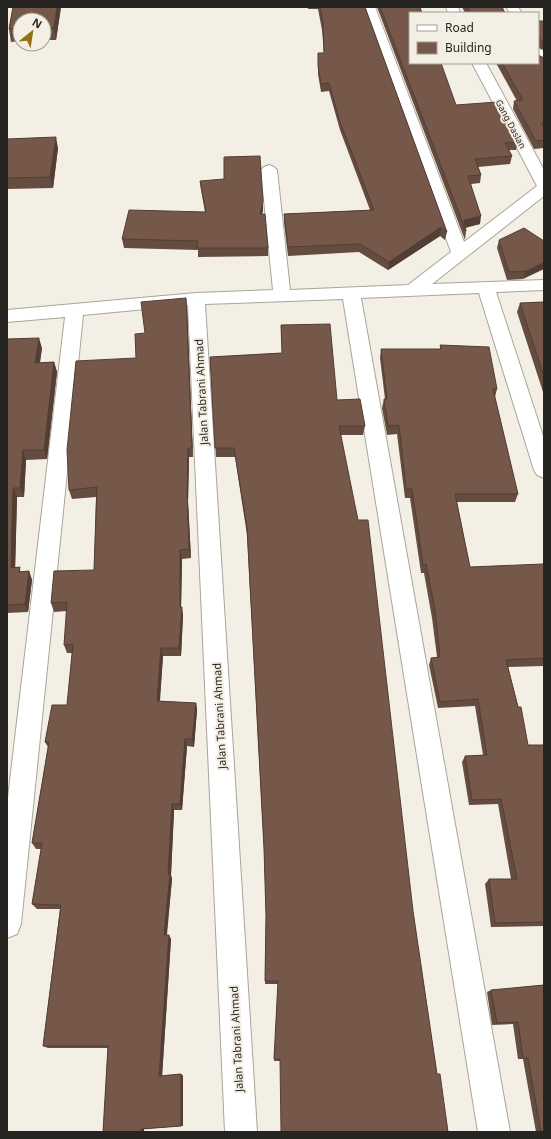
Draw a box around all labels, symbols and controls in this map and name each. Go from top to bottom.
north arrow [12,12,52,52]
legend [409,12,539,64]
text: N [30,14,45,32]
text: Road [445,19,474,36]
text: Building [445,39,492,56]
street label: Gang Daslan [493,97,529,151]
street label: Jalan Tabrani Ahmad [191,339,211,446]
street label: Jalan Tabrani Ahmad [209,663,229,770]
street label: Jalan Tabrani Ahmad [226,986,246,1093]

